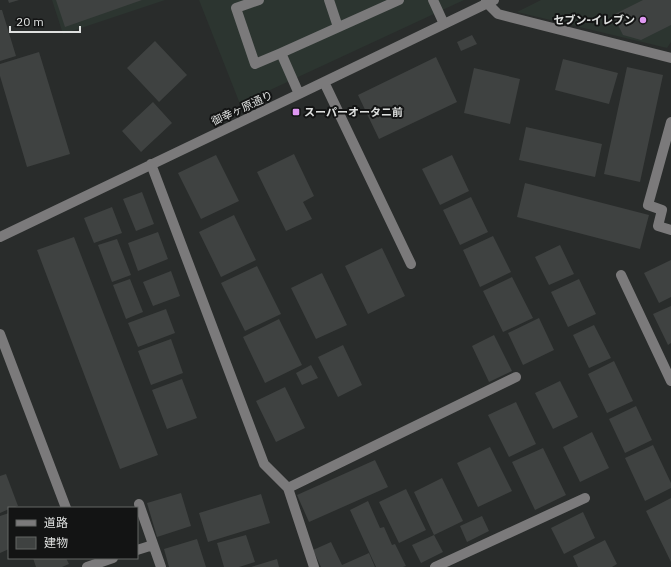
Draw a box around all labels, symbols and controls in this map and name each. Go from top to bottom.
scale bar [10,8,80,34]
place label: セブン-イレブン [554,13,635,27]
text: 20 m [16,14,44,29]
marker: セブン-イレブン [638,15,648,25]
street label: 御幸ヶ原通り [208,88,275,129]
place label: スーパーオータニ前 [304,105,403,119]
marker: スーパーオータニ前 [291,107,301,117]
legend [8,507,138,559]
text: 道路 [44,515,68,530]
text: 建物 [44,535,68,550]

